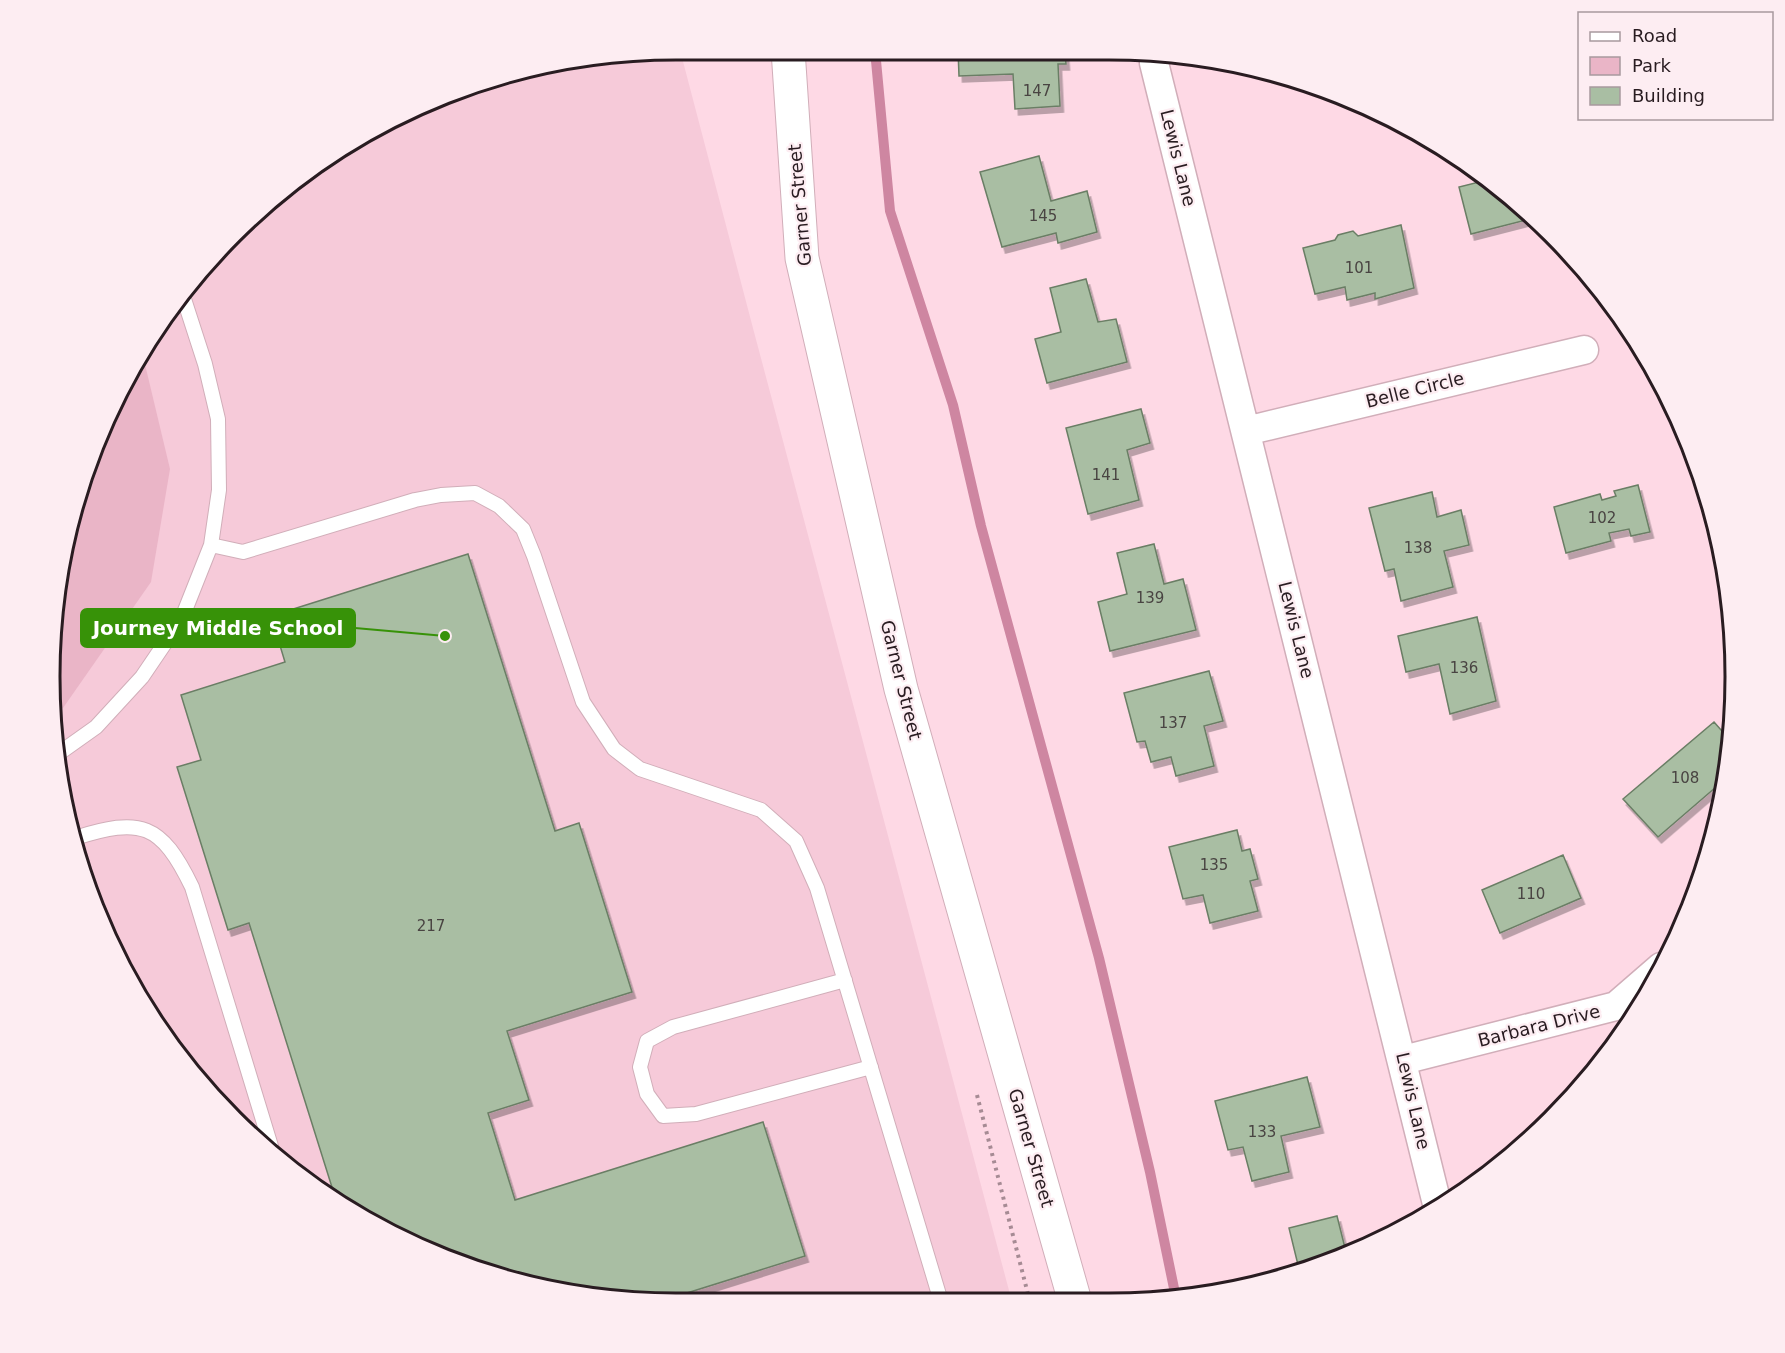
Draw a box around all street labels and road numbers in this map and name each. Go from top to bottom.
street label: Lewis Lane [1156,107,1201,209]
street label: Garner Street [784,143,815,267]
street label: Belle Circle [1363,367,1466,412]
street label: Lewis Lane [1274,579,1319,681]
street label: Garner Street [876,618,926,742]
street label: Barbara Drive [1476,1000,1602,1051]
street label: Lewis Lane [1392,1050,1435,1152]
street label: Garner Street [1005,1086,1058,1210]

